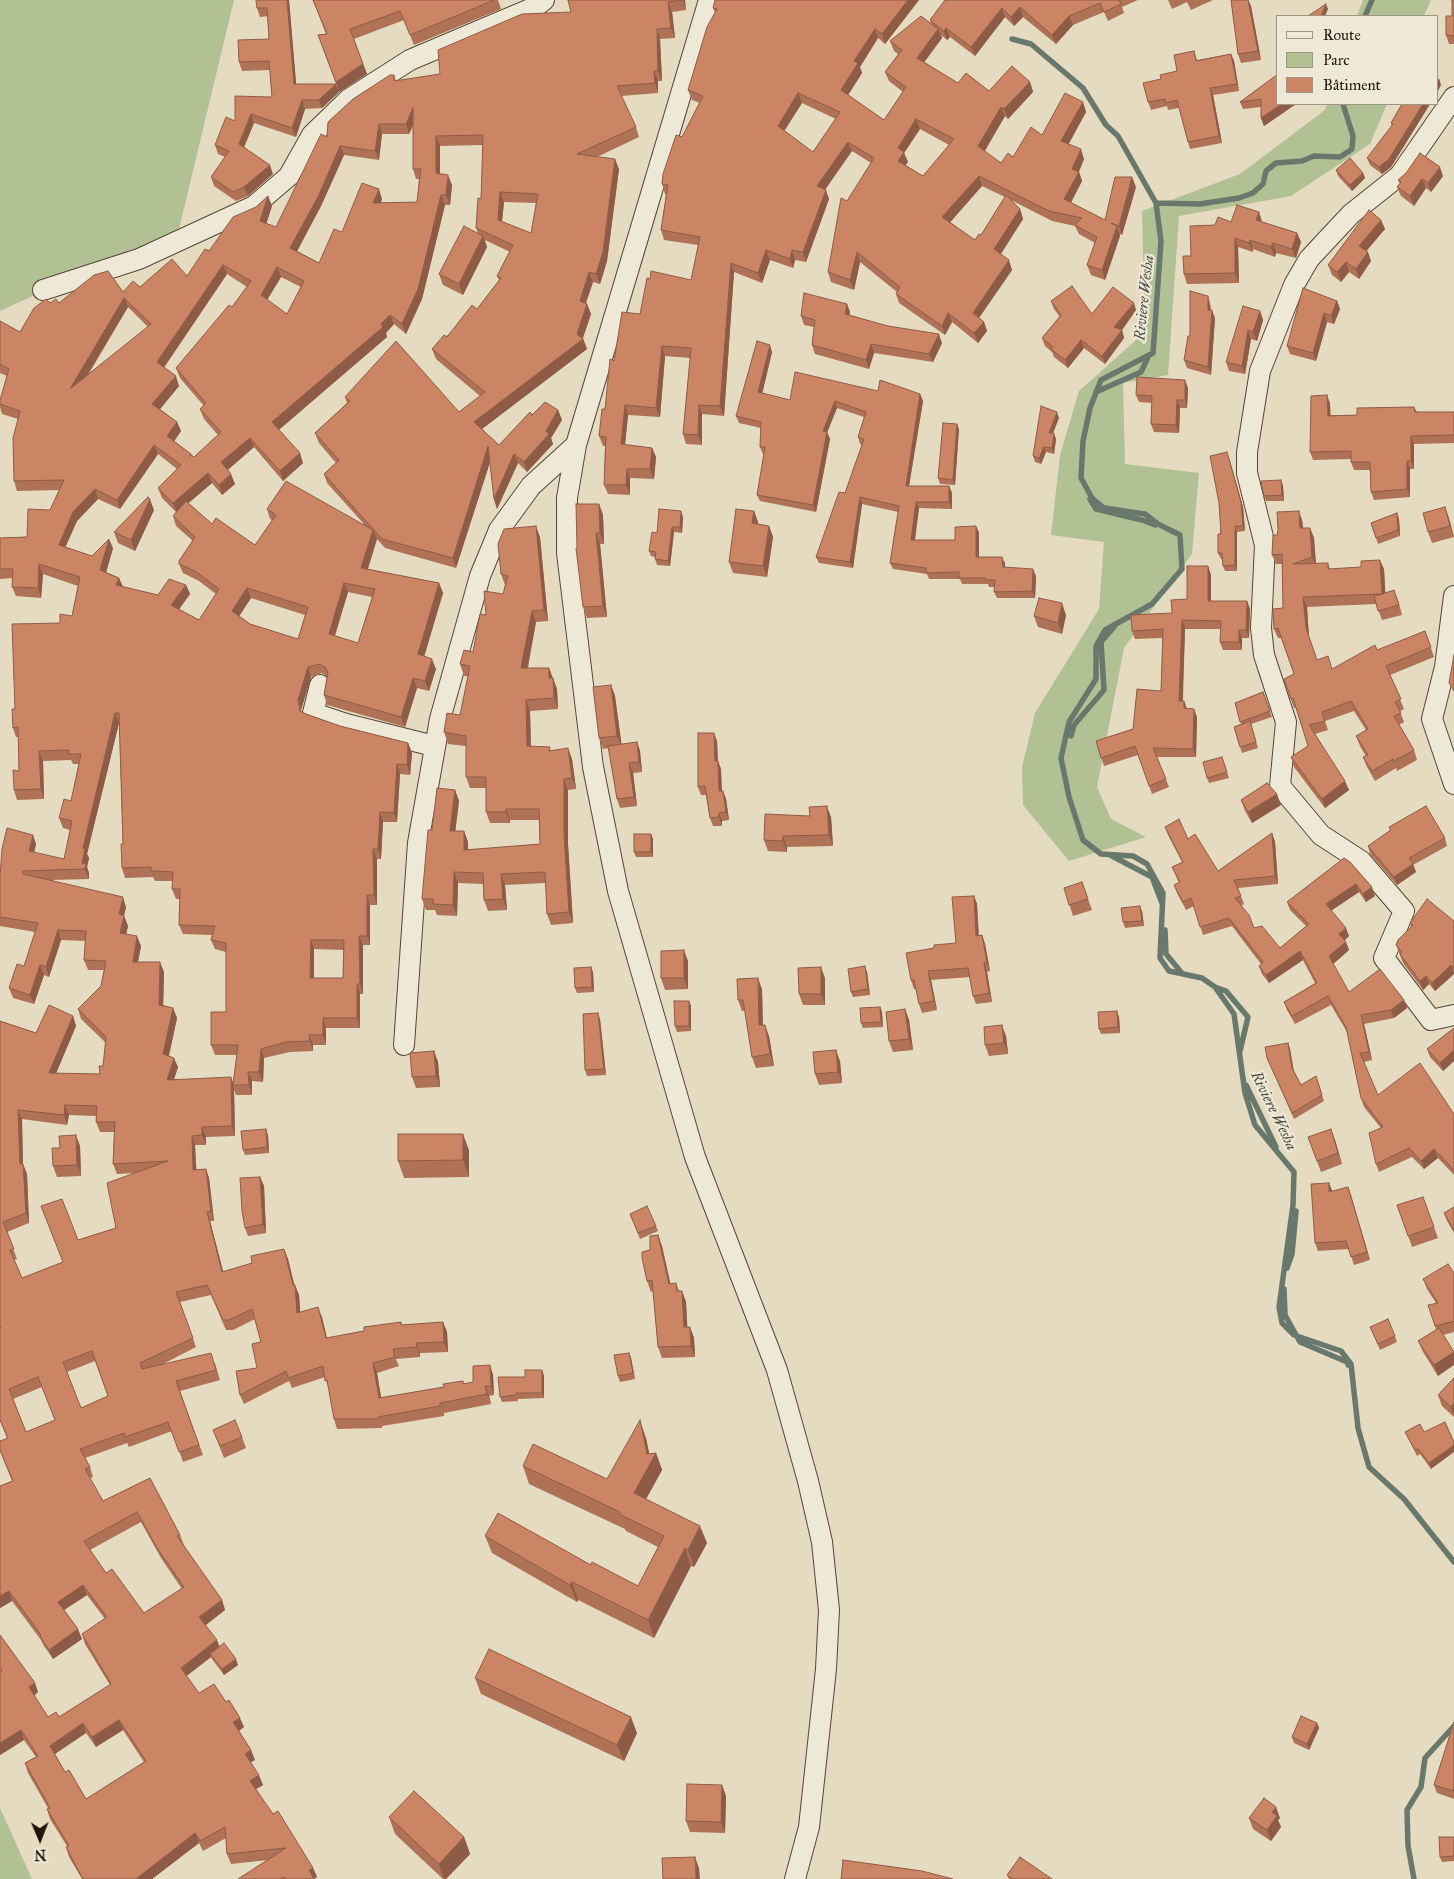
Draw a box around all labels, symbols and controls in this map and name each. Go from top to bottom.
legend [1276,15,1439,105]
text: Route [1323,26,1361,44]
text: Parc [1323,51,1350,69]
text: Bâtiment [1323,76,1381,94]
water label: Riviere Wesha [1132,254,1158,342]
water label: Riviere Wesha [1246,1069,1300,1153]
north arrow [15,1814,65,1864]
text: N [34,1846,46,1863]

